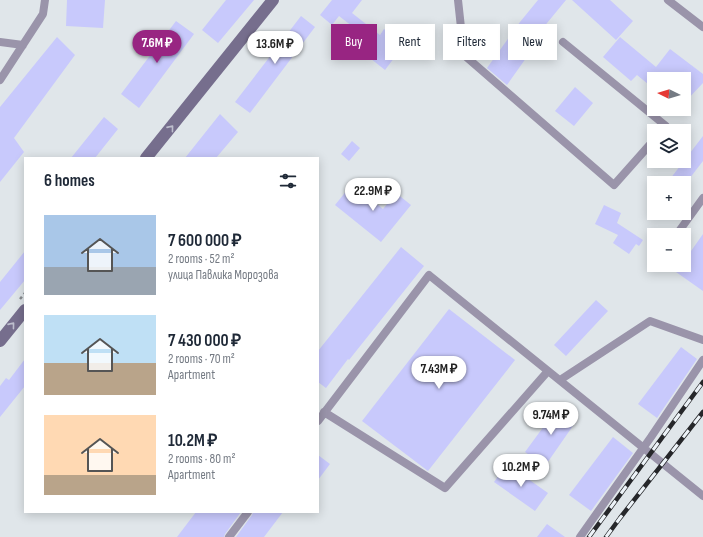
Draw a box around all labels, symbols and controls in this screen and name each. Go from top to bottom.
chip: Buy [331,24,377,60]
chip: Rent [385,24,435,60]
chip: Filters [443,24,500,60]
chip: New [508,24,557,60]
pin: 7.6M ₽ [124,30,190,64]
pin: 13.6M ₽ [238,31,312,65]
text: 7.6M ₽ [141,35,173,51]
text: 13.6M ₽ [256,36,294,52]
north arrow [647,72,691,116]
map controls [647,72,691,272]
button: layers [647,124,691,168]
one-way arrow [166,125,173,132]
icon: filters [277,170,299,192]
text: 6 homes [44,171,95,191]
button: + [647,176,691,220]
pin: 22.9M ₽ [336,178,410,212]
text: 22.9M ₽ [354,183,392,199]
button: − [647,228,691,272]
icon: home [76,231,124,279]
text: 7 600 000 ₽ [168,231,242,251]
text: 2 rooms · 52 m² [168,251,235,267]
text: улица Павлика Морозова [168,267,279,283]
one-way arrow [8,323,15,330]
icon: home [76,331,124,379]
text: 7 430 000 ₽ [168,331,241,351]
text: 2 rooms · 70 m² [168,351,235,367]
pin: 7.43M ₽ [402,356,476,390]
text: 7.43M ₽ [420,361,458,377]
text: Apartment [168,367,215,383]
pin: 9.74M ₽ [514,402,588,436]
text: 9.74M ₽ [532,407,570,423]
icon: home [76,431,124,479]
text: 10.2M ₽ [168,431,217,451]
text: 2 rooms · 80 m² [168,451,235,467]
pin: 10.2M ₽ [484,454,558,488]
text: 10.2M ₽ [502,459,540,475]
text: Apartment [168,467,215,483]

